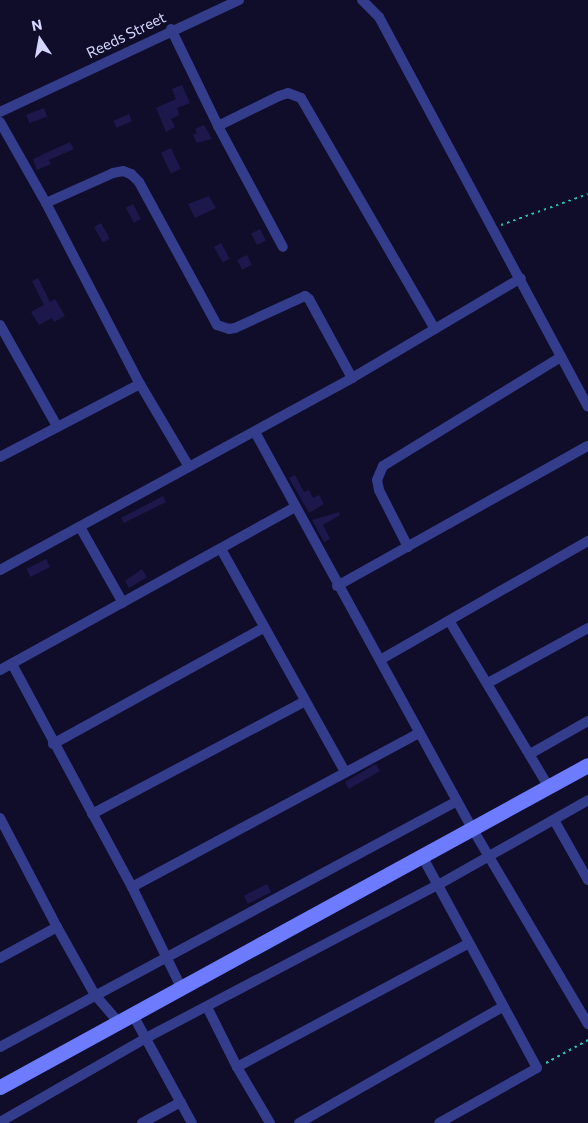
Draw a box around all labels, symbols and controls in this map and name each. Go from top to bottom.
street label: Reeds Street [83,8,169,62]
north arrow [15,15,65,65]
text: N [30,15,44,34]

